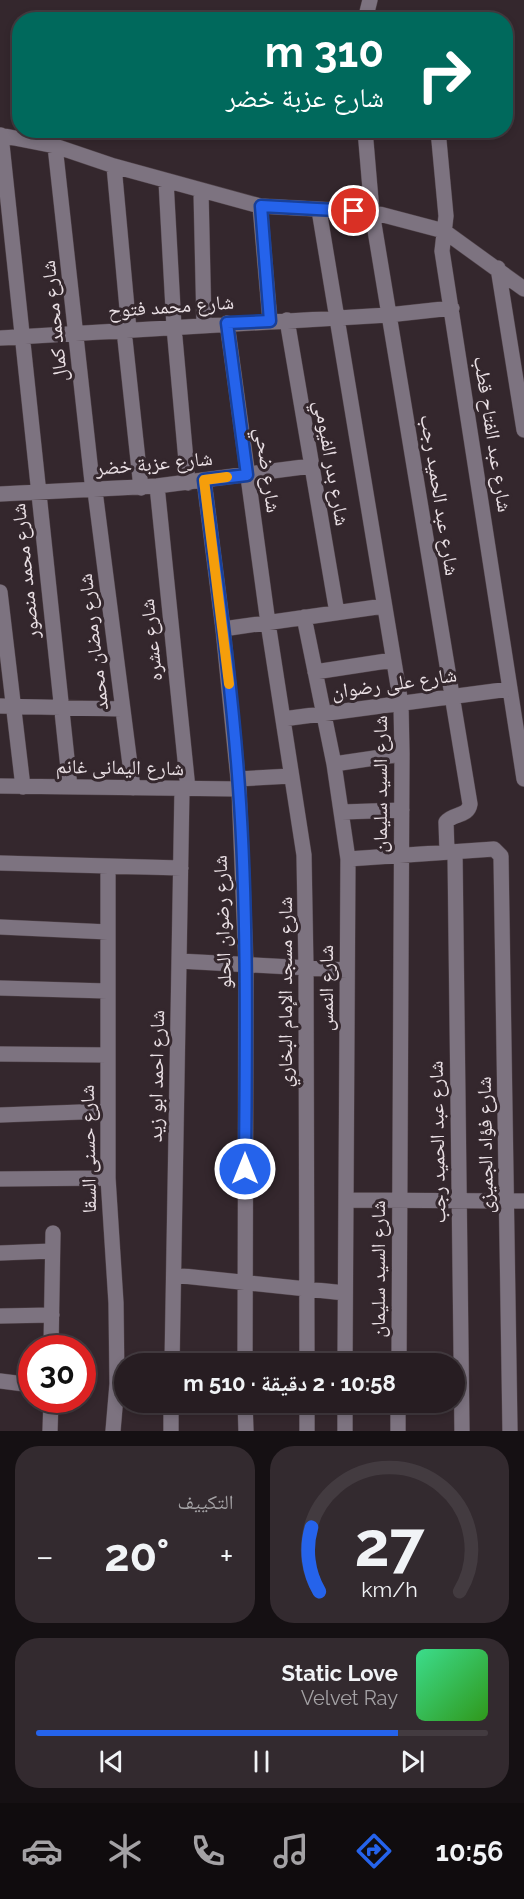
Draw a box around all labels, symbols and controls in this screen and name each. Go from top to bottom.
text: 310 m [265,28,384,77]
icon: right [405,36,483,114]
text: شارع عزبة خضر [226,82,384,113]
pin [328,185,379,236]
icon: arrive [337,194,370,227]
street label: شارع محمد كمال [36,259,73,383]
street label: شارع محمد فتوح [107,290,235,323]
street label: شارع عبد الفتاح قطب [468,354,517,514]
street label: شارع بدر الفيومي [305,398,355,528]
street label: شارع عبد الحميد رجب [414,413,465,577]
street label: شارع ضحي [246,426,286,515]
street label: شارع عزبة خضر [94,446,214,481]
street label: شارع محمد منصور [6,502,45,641]
street label: شارع رمضان محمد [73,572,114,712]
street label: شارع عشره [135,598,168,682]
street label: شارع على رضوان [330,662,458,705]
street label: شارع السيد سليمان [368,715,393,853]
street label: شارع اليمانى غانم [56,754,184,782]
street label: شارع رضوان الحلو [208,855,237,989]
street label: شارع مسجد الإمام البخاري [273,897,301,1087]
street label: شارع النمس [314,945,339,1031]
street label: شارع احمد ابو زيد [143,1010,170,1142]
street label: شارع عبد الحميد رجب [424,1060,451,1224]
street label: شارع فؤاد الجميزى [472,1076,499,1214]
street label: شارع حسنى السقا [75,1084,102,1214]
position arrow [213,1137,277,1201]
street label: شارع السيد سليمان [366,1200,391,1338]
speed limit sign: 30 [18,1335,96,1413]
text: 10:58 · 2 دقيقة · 510 m [183,1370,396,1396]
text: التكييف [177,1490,234,1514]
text: 27 [354,1507,425,1581]
text: 20° [104,1529,169,1582]
text: − [36,1537,54,1576]
text: + [220,1537,233,1576]
text: km/h [361,1577,418,1602]
text: Static Love [281,1660,398,1686]
text: Velvet Ray [301,1686,398,1710]
icon: previous [95,1745,128,1778]
icon: pause [245,1745,278,1778]
icon: next [396,1745,429,1778]
icon: car [21,1830,63,1872]
icon: climate [104,1830,146,1872]
icon: phone [187,1830,229,1872]
icon: music [270,1830,312,1872]
icon: directions [353,1830,395,1872]
text: 10:56 [436,1836,504,1867]

